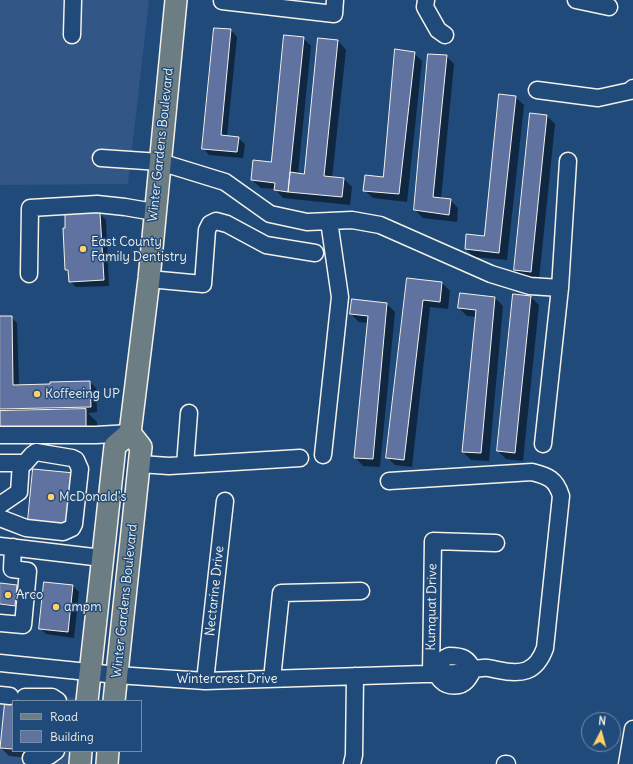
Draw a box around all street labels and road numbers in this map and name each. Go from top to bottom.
street label: Winter Gardens Boulevard [145,67,177,223]
street label: Winter Gardens Boulevard [109,523,141,679]
street label: Nectarine Drive [202,545,228,637]
street label: Kumquat Drive [423,563,441,651]
street label: Wintercrest Drive [176,671,278,687]

